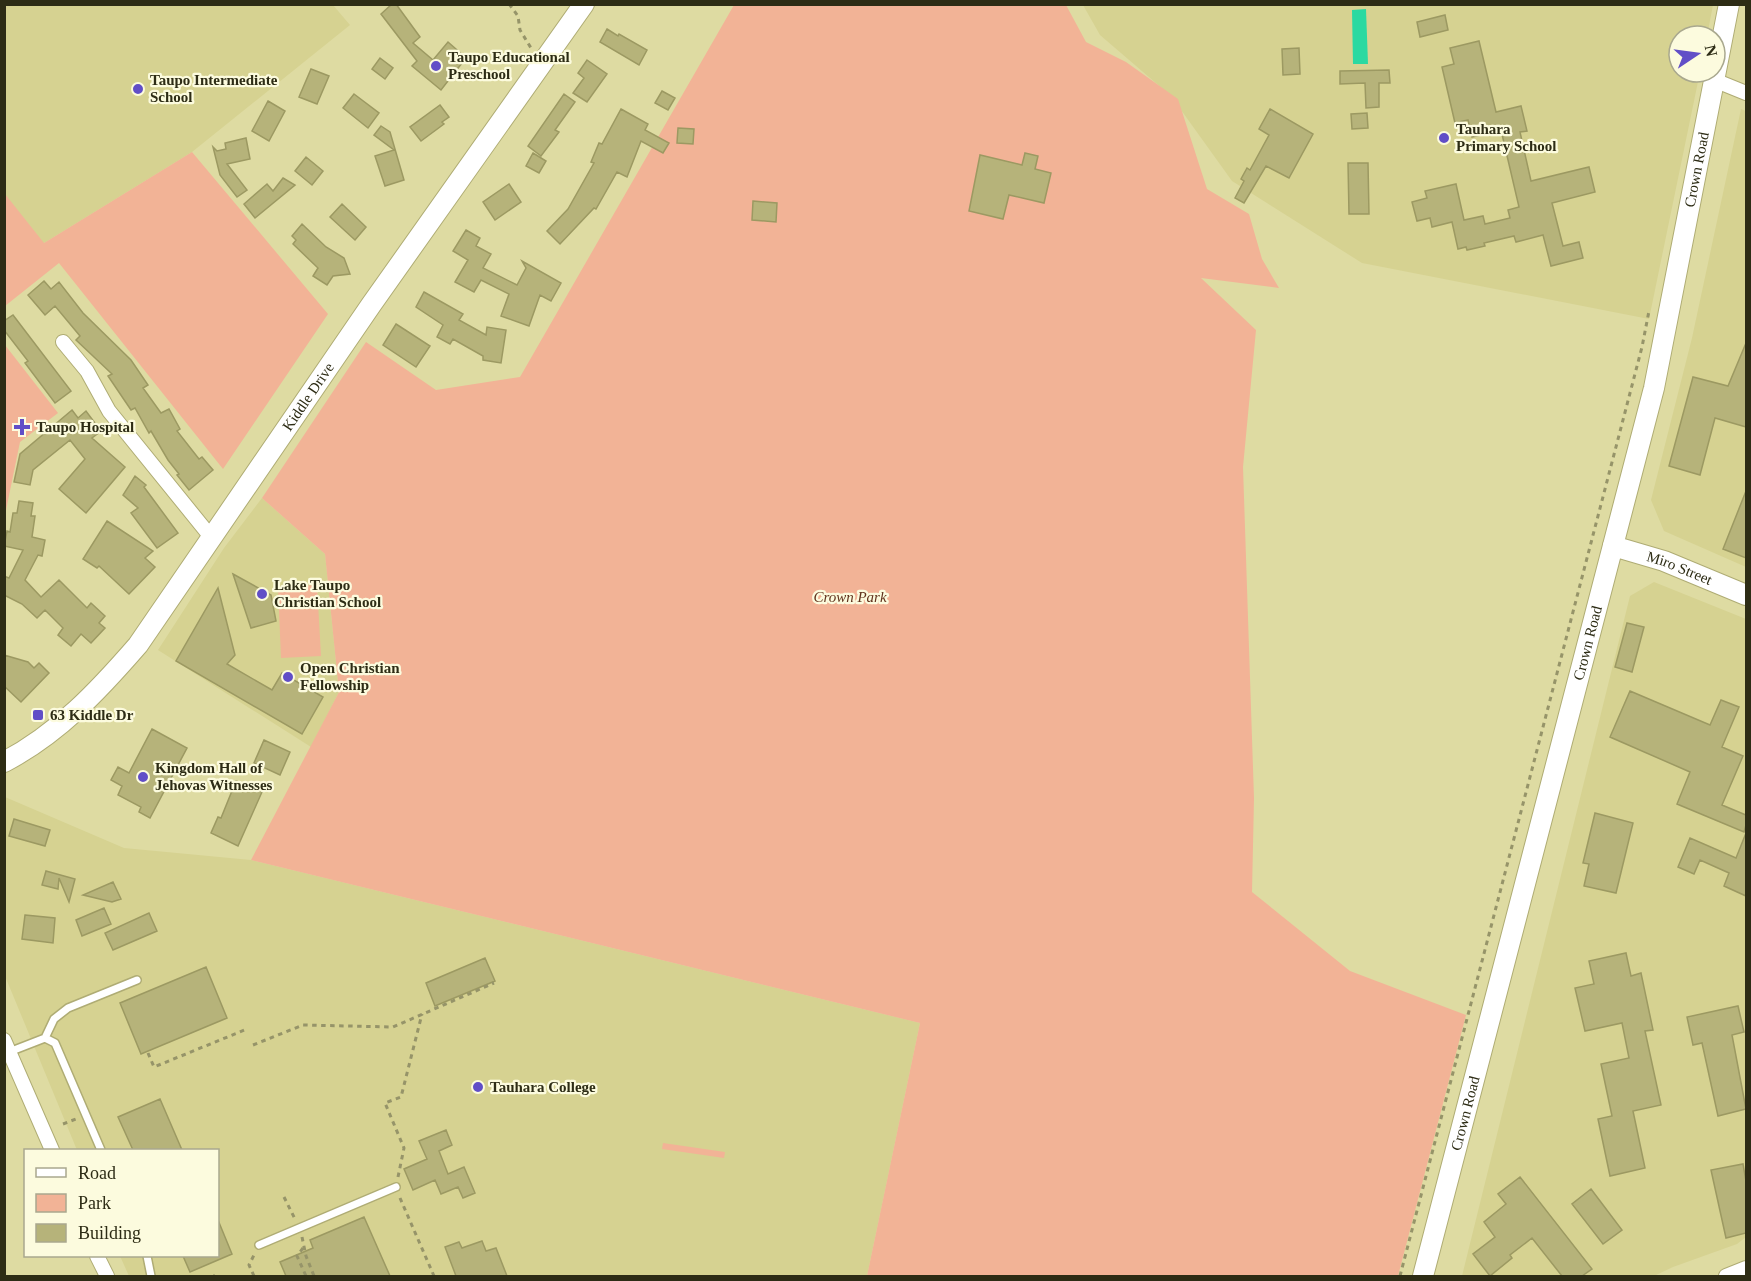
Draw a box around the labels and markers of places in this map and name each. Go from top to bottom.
place label: Taupo Educational Preschool [448,49,570,82]
marker: Taupo Educational Preschool [429,59,443,73]
place label: Taupo Intermediate School [150,72,278,105]
marker: Taupo Intermediate School [131,82,145,96]
place label: Tauhara Primary School [1456,121,1556,154]
marker: Tauhara Primary School [1437,131,1451,145]
marker: Taupo Hospital [13,418,31,436]
place label: Taupo Hospital [36,419,134,435]
place label: Lake Taupo Christian School [274,577,381,610]
marker: Lake Taupo Christian School [255,587,269,601]
place label: Open Christian Fellowship [300,660,400,693]
marker: Open Christian Fellowship [281,670,295,684]
place label: 63 Kiddle Dr [50,707,134,723]
marker: 63 Kiddle Dr [31,708,45,722]
place label: Kingdom Hall of Jehovas Witnesses [155,760,273,793]
marker: Kingdom Hall of Jehovas Witnesses [136,770,150,784]
place label: Tauhara College [490,1079,596,1095]
marker: Tauhara College [471,1080,485,1094]

